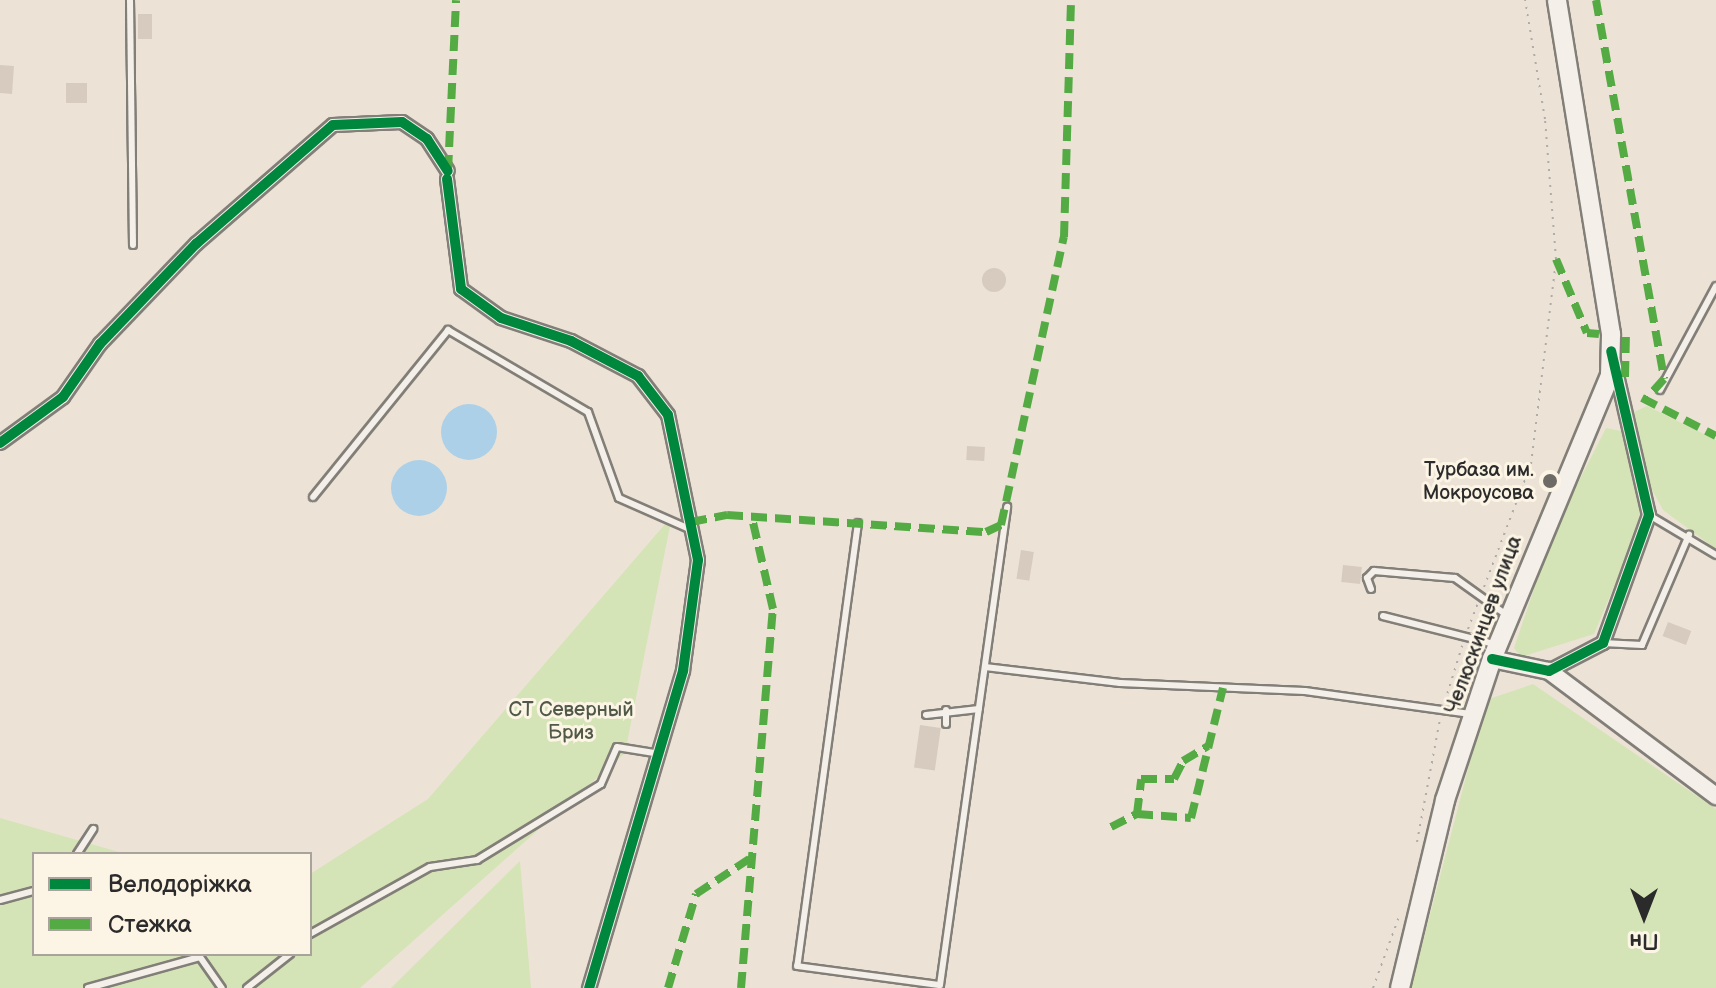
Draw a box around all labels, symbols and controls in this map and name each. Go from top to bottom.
place label: Турбаза им. Мокроусова [1423,458,1534,505]
marker: Турбаза им. Мокроусова [1541,472,1559,490]
street label: Челюскинцев улица [1441,533,1527,717]
park label: СТ Северный Бриз [508,698,634,745]
legend [32,852,312,956]
text: Велодоріжка [108,870,252,899]
north arrow [1604,876,1684,956]
text: Стежка [108,910,192,939]
text: Пн [1629,927,1659,954]

